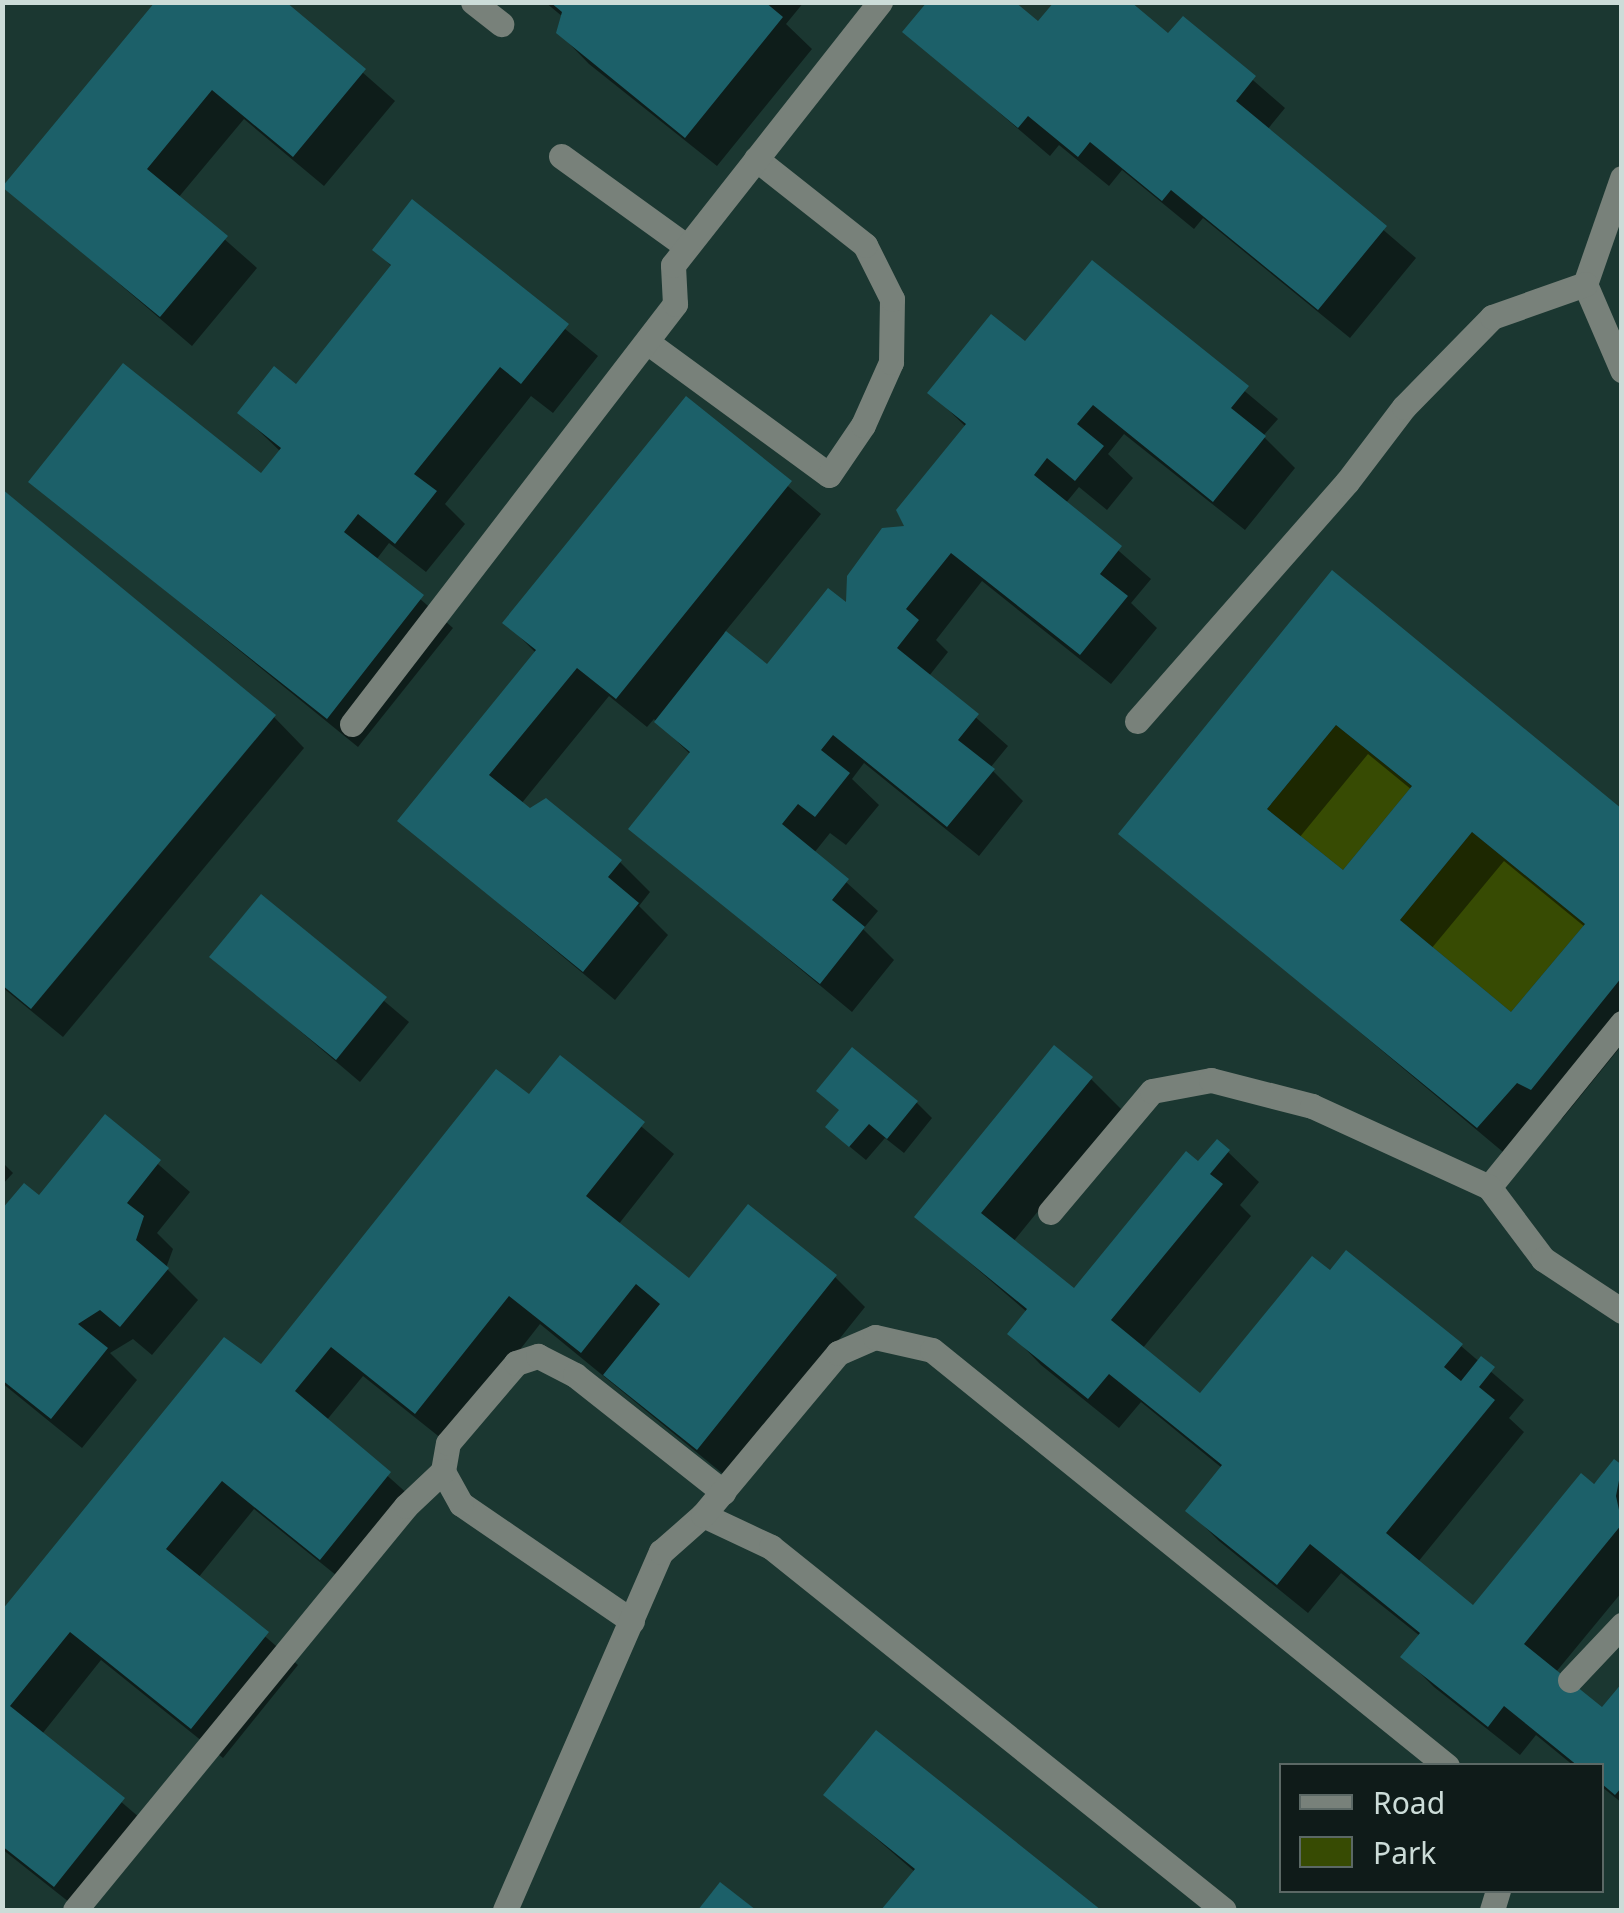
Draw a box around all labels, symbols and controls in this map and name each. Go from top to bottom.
legend [1279,1763,1604,1893]
text: Road [1373,1782,1445,1823]
text: Park [1373,1832,1436,1873]

